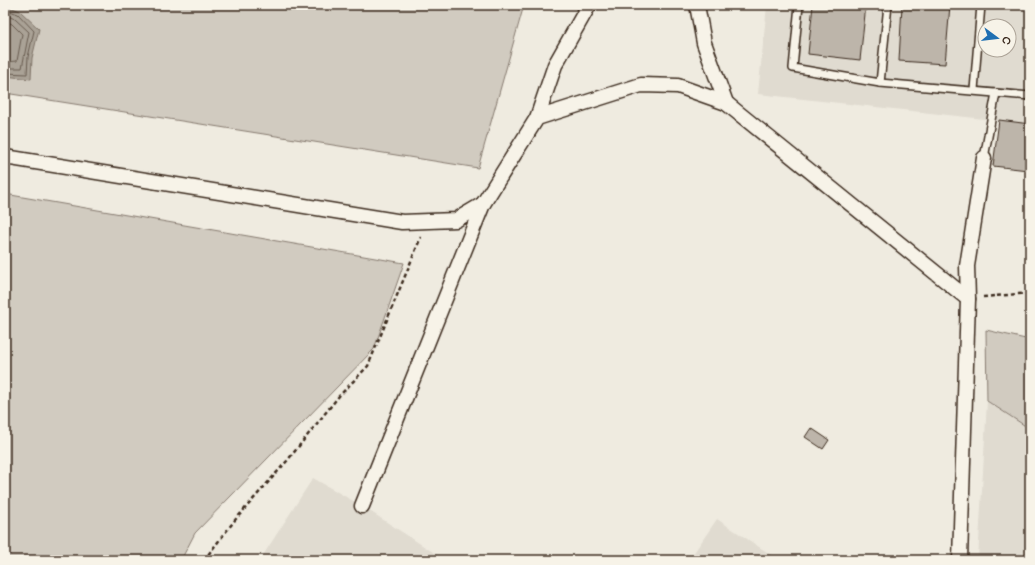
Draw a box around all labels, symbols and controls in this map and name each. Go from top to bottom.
north arrow [977,18,1017,58]
text: С [999,35,1013,46]

